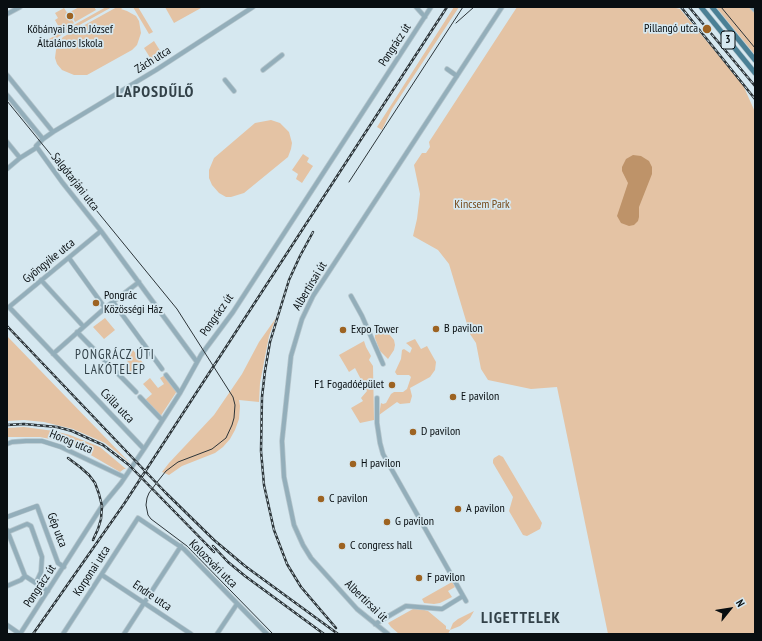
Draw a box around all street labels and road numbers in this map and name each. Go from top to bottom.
street label: Pongrácz út [376,21,414,69]
road number: 3 [721,31,735,49]
street label: Zách utca [132,43,174,77]
street label: Salgótarjáni utca [48,150,102,214]
street label: Gyöngyike utca [20,236,78,286]
street label: Albertirsai út [290,259,330,313]
street label: Pongrácz út [197,291,237,339]
street label: Csilla utca [97,386,137,426]
street label: Horog utca [47,427,95,457]
street label: Gép utca [44,511,70,549]
street label: Kolozsvári utca [186,537,240,591]
street label: Korponai utca [70,543,114,599]
street label: Pongrácz út [21,562,59,610]
street label: Albertirsai út [342,577,390,625]
street label: Endre utca [130,578,174,614]

